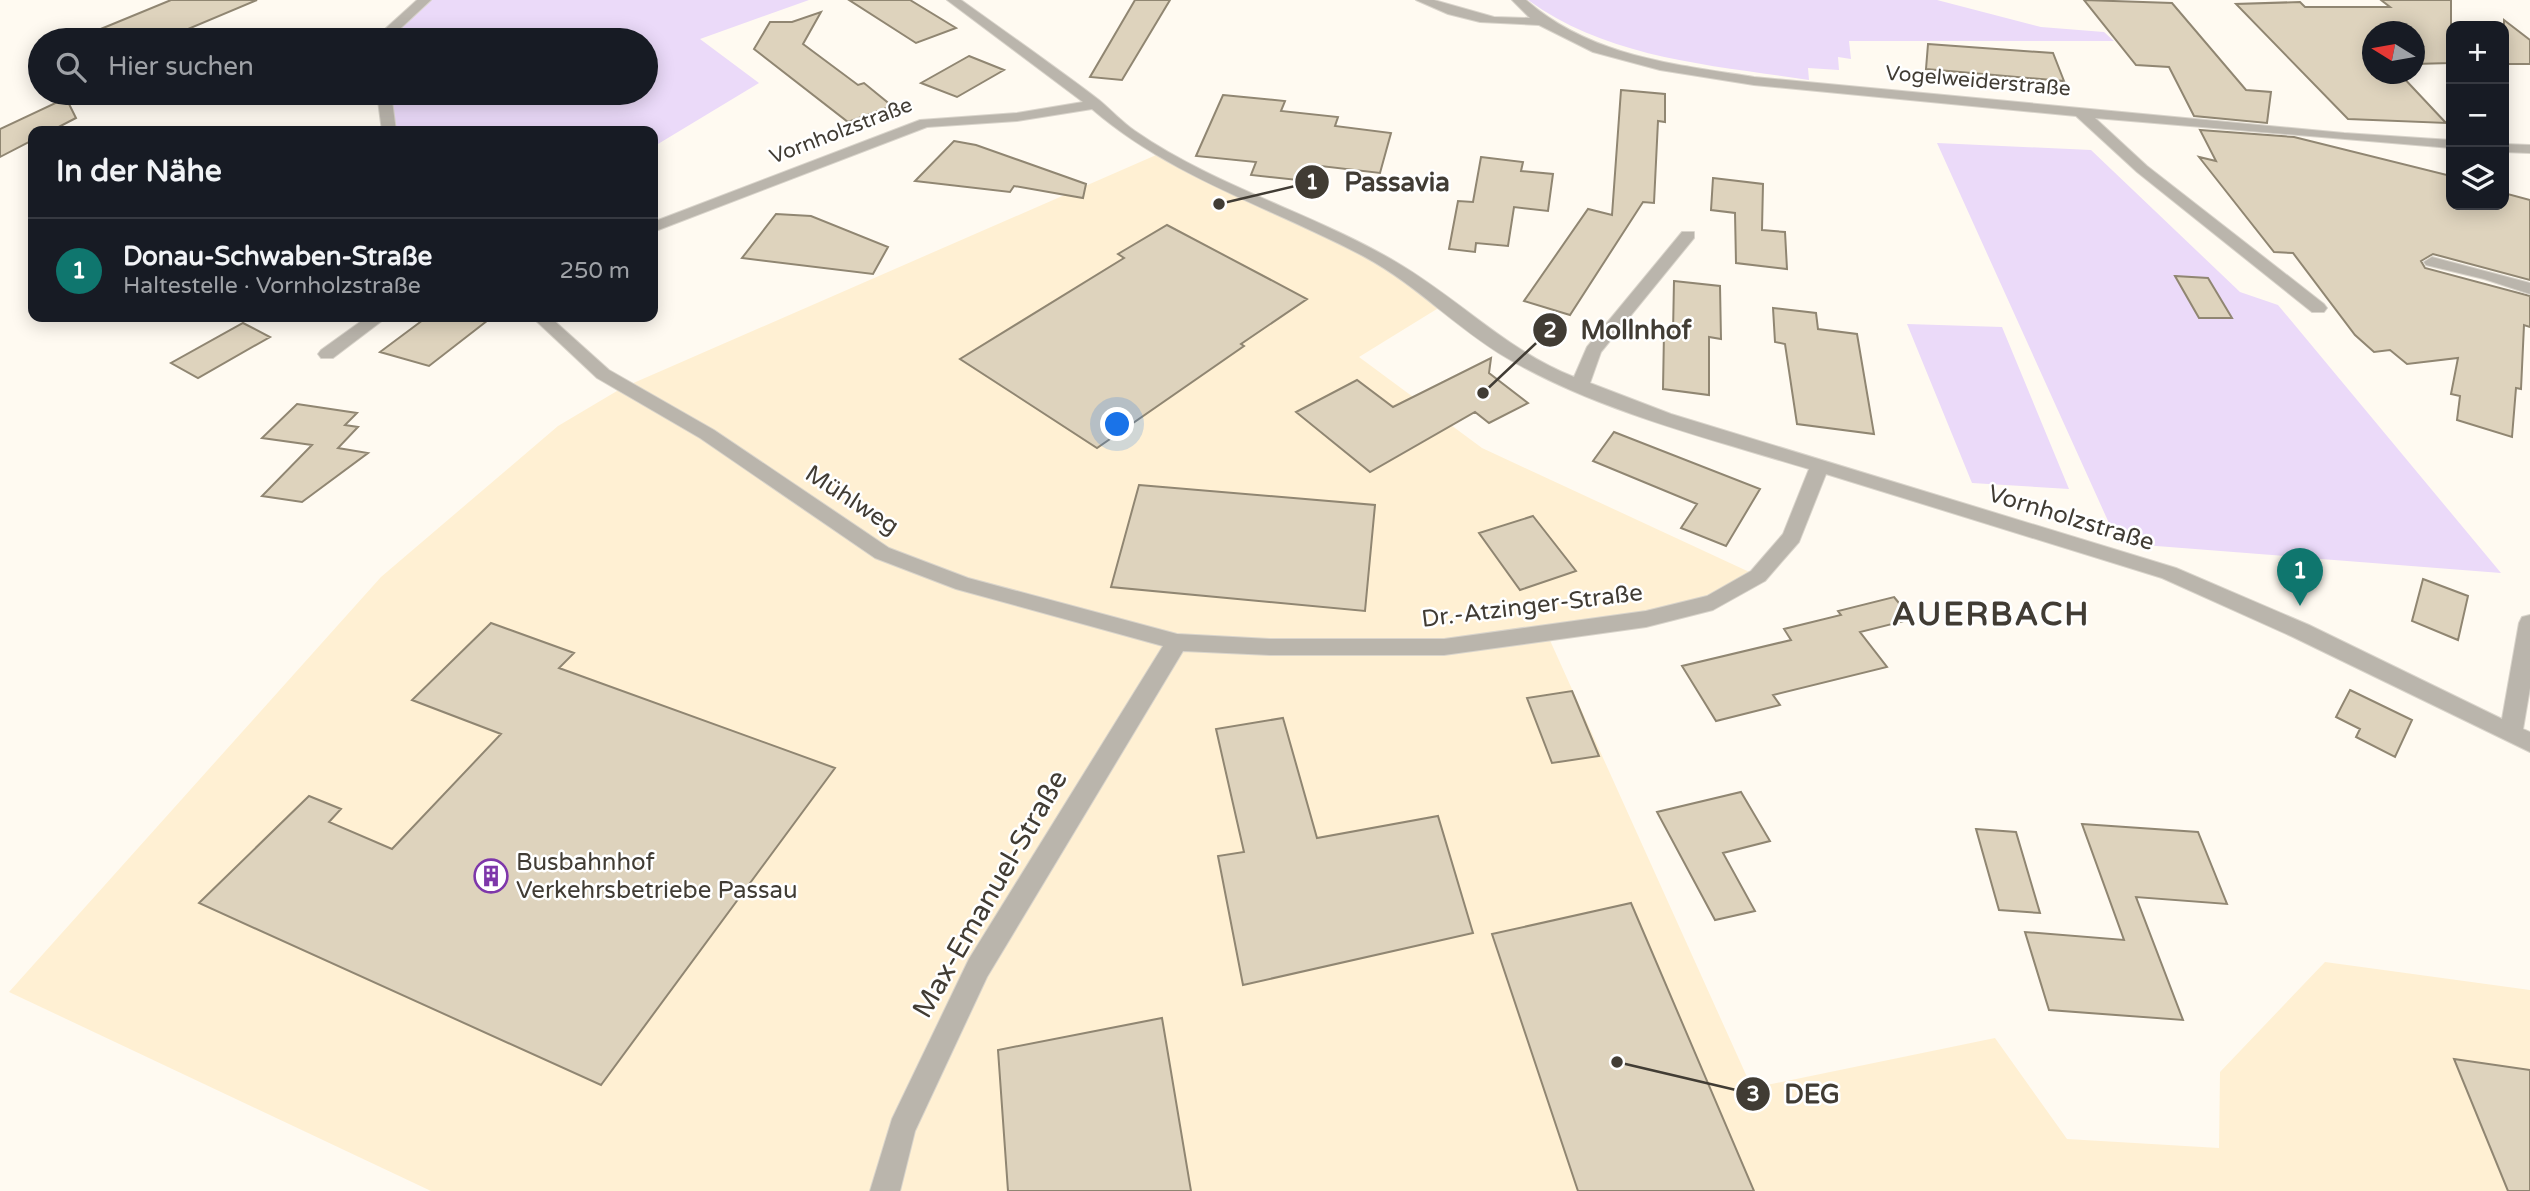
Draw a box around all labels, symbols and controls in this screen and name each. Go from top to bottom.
north arrow [2362,21,2425,84]
map controls [2446,21,2509,210]
button: + [2446,21,2509,84]
search box [28,28,658,105]
icon: search [52,48,90,86]
text: Hier suchen [108,51,254,82]
street label: Vogelweiderstraße [1884,60,2072,102]
button: − [2446,84,2509,147]
street label: Vornholzstraße [766,92,916,170]
button: layers [2446,147,2509,210]
text: In der Nähe [56,153,222,190]
callout: Passavia [1295,159,1464,206]
text: Passavia [1344,167,1450,198]
text: 1 [1305,170,1319,195]
text: Donau-Schwaben-Straße [123,241,432,272]
text: 1 [72,257,86,285]
text: 250 m [560,257,630,285]
text: Haltestelle · Vornholzstraße [123,272,421,300]
callout: Mollnhof [1532,306,1706,353]
text: Mollnhof [1581,315,1692,346]
text: 2 [1543,318,1557,343]
your location [1100,407,1134,441]
street label: Mühlweg [800,459,904,541]
street label: Vornholzstraße [1984,479,2158,557]
pin: 1 [2277,548,2323,606]
street label: Dr.-Atzinger-Straße [1420,578,1644,634]
district label: AUERBACH [1892,596,2090,634]
street label: Max-Emanuel-Straße [905,764,1075,1024]
place label: Busbahnhof Verkehrsbetriebe Passau [516,848,798,905]
building icon: Busbahnhof Verkehrsbetriebe Passau [472,857,510,895]
callout: DEG [1736,1070,1854,1117]
text: DEG [1784,1079,1840,1110]
text: 3 [1746,1082,1760,1107]

